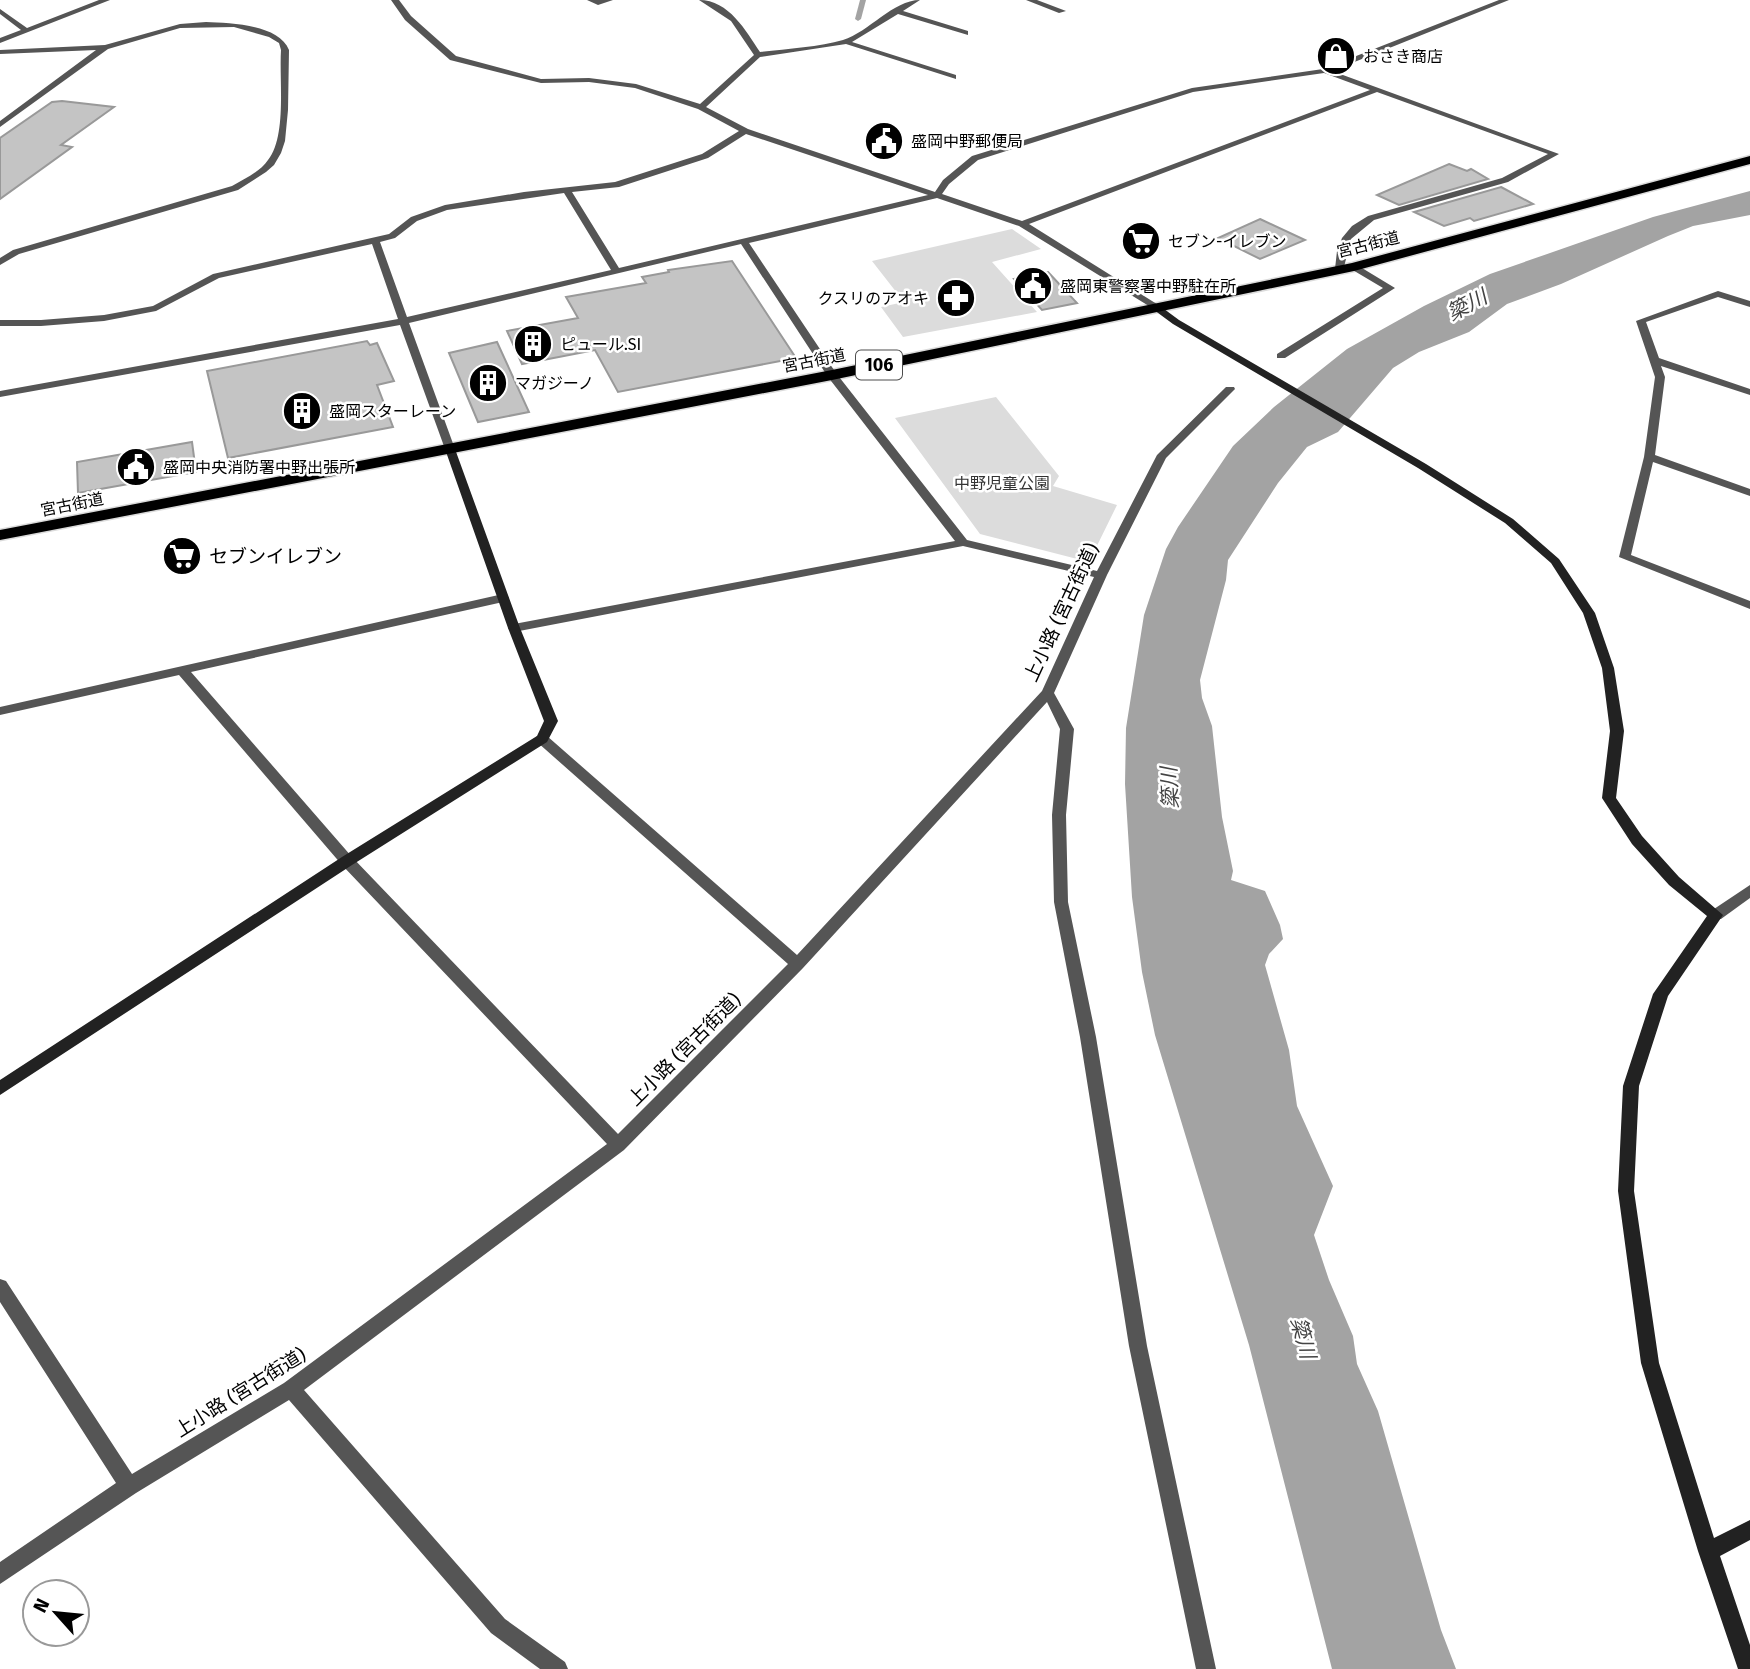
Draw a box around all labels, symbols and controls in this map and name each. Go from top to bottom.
shop icon: おさき商店 [1315,35,1357,77]
place label: おさき商店 [1363,47,1443,66]
public building icon: 盛岡中野郵便局 [863,120,905,162]
place label: 盛岡中野郵便局 [911,132,1023,151]
supermarket icon: セブン-イレブン [1120,220,1162,262]
street label: 宮古街道 [1335,228,1401,261]
place label: セブン-イレブン [1168,232,1286,251]
public building icon: 盛岡東警察署中野駐在所 [1012,265,1054,307]
pharmacy icon: クスリのアオキ [935,277,977,319]
place label: 盛岡東警察署中野駐在所 [1060,277,1236,296]
water label: 簗川 [1442,283,1493,326]
place label: クスリのアオキ [817,289,929,308]
building icon: ピュール.SI [512,323,554,365]
place label: ピュール.SI [560,335,641,354]
street label: 宮古街道 [781,345,847,376]
road number: 106 [856,351,902,380]
building icon: マガジーノ [467,362,509,404]
place label: マガジーノ [515,374,594,393]
building icon: 盛岡スターレーン [281,390,323,432]
place label: 盛岡スターレーン [329,402,456,421]
public building icon: 盛岡中央消防署中野出張所 [115,446,157,488]
place label: 盛岡中央消防署中野出張所 [163,458,355,477]
park label: 中野児童公園 [954,474,1050,493]
street label: 宮古街道 [39,489,105,520]
supermarket icon: セブンイレブン [161,535,203,577]
street label: 上小路 (宮古街道) [1019,539,1104,685]
place label: セブンイレブン [209,545,342,568]
water label: 簗川 [1156,764,1184,810]
street label: 上小路 (宮古街道) [623,988,746,1111]
water label: 簗川 [1285,1314,1322,1364]
street label: 上小路 (宮古街道) [170,1343,310,1442]
north arrow [21,1578,91,1648]
text: N [28,1595,54,1616]

